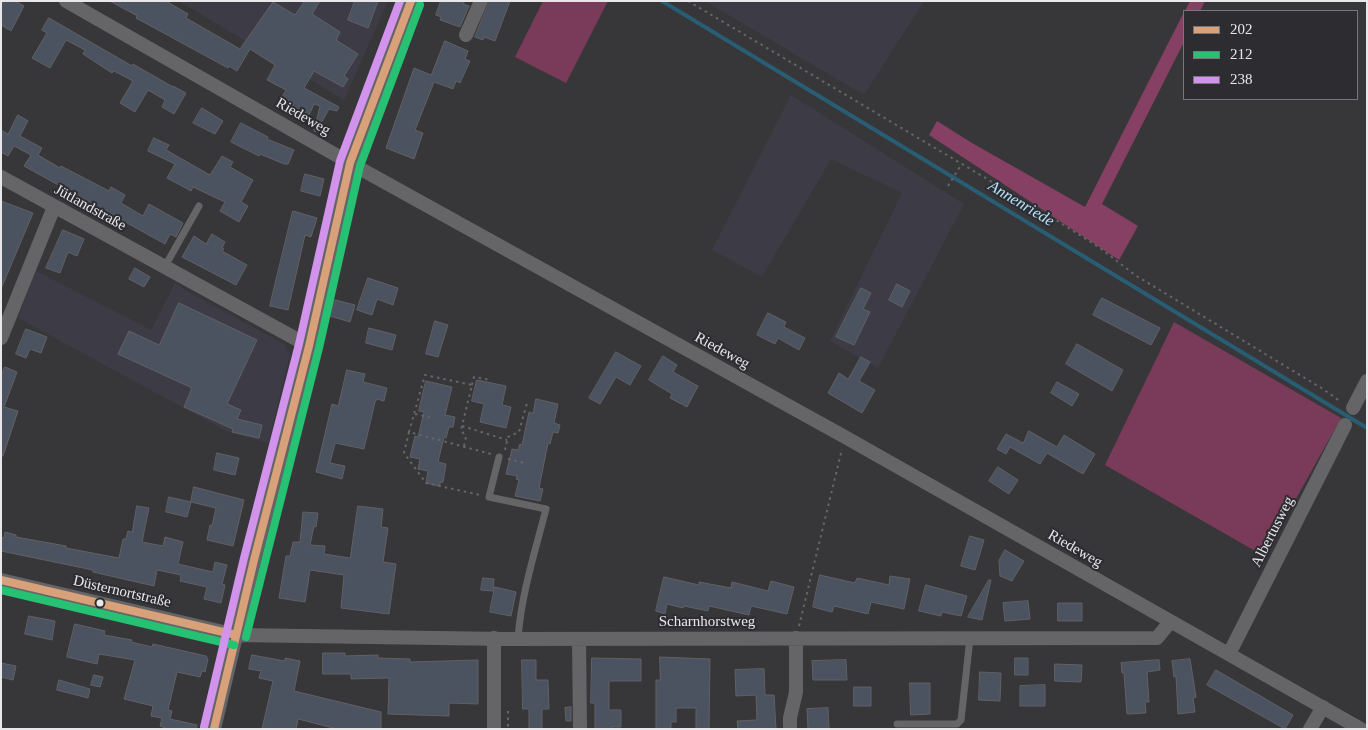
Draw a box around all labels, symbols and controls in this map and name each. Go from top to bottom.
legend [1183,10,1358,100]
text: 202 [1230,21,1253,37]
text: 212 [1230,46,1253,62]
text: 238 [1230,71,1253,87]
street label: Riedeweg [273,94,333,140]
water label: Annenriede [984,177,1058,231]
street label: Jütlandstraße [51,181,129,235]
street label: Riedeweg [691,329,753,373]
street label: Albertusweg [1248,494,1298,570]
street label: Riedeweg [1045,526,1105,572]
street label: Düsternortstraße [71,572,173,612]
unlabelled marker [95,598,105,608]
street label: Scharnhorstweg [659,613,755,631]

